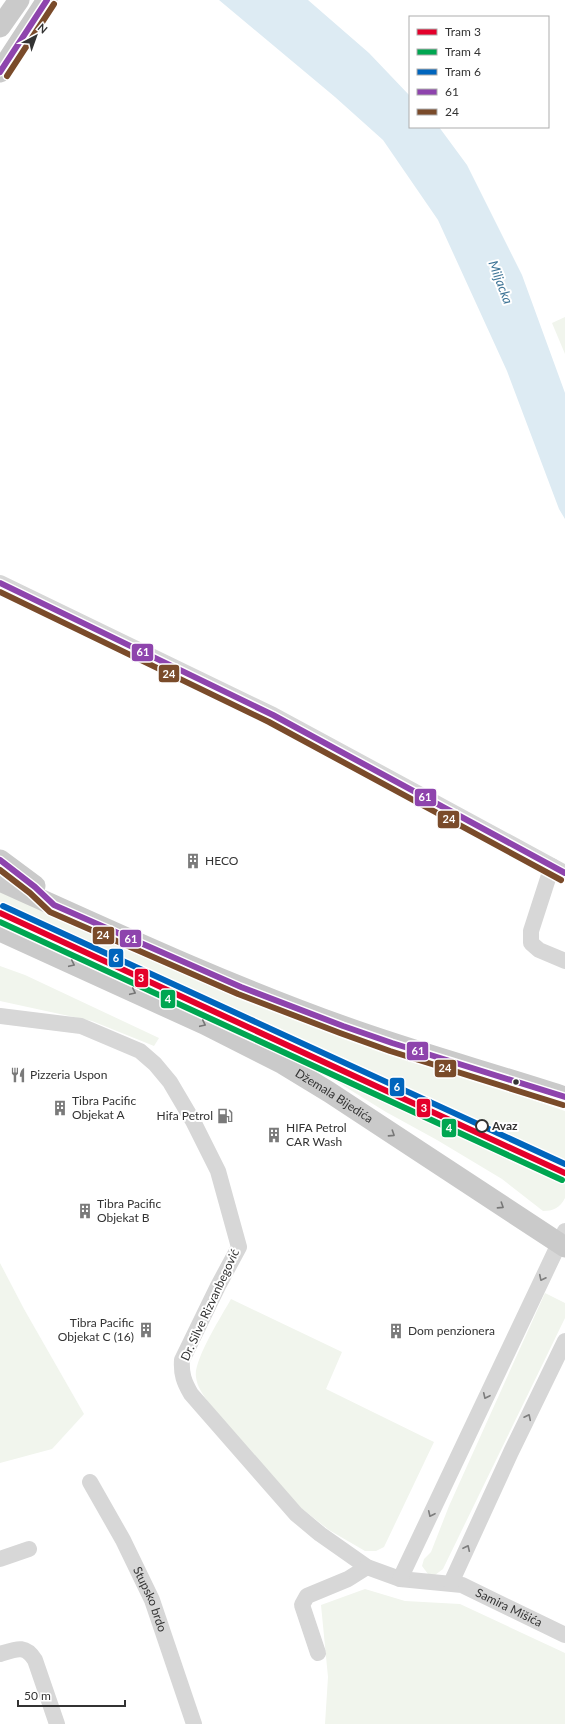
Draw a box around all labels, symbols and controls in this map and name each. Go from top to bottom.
north arrow [16,16,56,56]
legend [409,16,549,128]
text: N [35,20,50,36]
text: Tram 3 [445,24,481,39]
text: Tram 4 [445,44,481,59]
text: Tram 6 [445,64,481,79]
text: 61 [445,84,459,99]
text: 24 [445,104,459,119]
water label: Miljacka [485,258,517,306]
line badge: 61 [131,643,154,662]
text: 61 [137,645,149,658]
line badge: 24 [158,664,180,683]
text: 24 [163,667,176,680]
line badge: 61 [414,788,437,807]
text: 61 [419,790,431,803]
line badge: 24 [437,810,460,829]
text: 24 [443,812,456,825]
building icon: HECO [184,852,202,870]
place label: HECO [205,853,239,868]
line badge: 24 [92,926,115,945]
text: 24 [97,928,110,941]
line badge: 61 [119,929,142,948]
text: 61 [125,932,137,945]
line badge: 6 [108,948,124,968]
text: 6 [113,951,120,964]
one-way arrow [68,959,75,967]
line badge: 3 [134,968,149,988]
text: 3 [138,971,144,984]
one-way arrow [128,987,136,995]
line badge: 4 [160,989,176,1009]
text: 4 [165,992,172,1005]
one-way arrow [199,1019,206,1027]
line badge: 61 [406,1041,429,1061]
text: 61 [412,1044,424,1057]
line badge: 24 [434,1059,457,1078]
text: 24 [439,1061,452,1074]
street label: Džemala Bijedića [293,1065,376,1126]
restaurant icon: Pizzeria Uspon [9,1066,27,1084]
place label: Pizzeria Uspon [30,1067,107,1082]
line badge: 6 [389,1077,405,1097]
unlabelled marker [511,1077,521,1087]
text: 6 [394,1080,401,1093]
place label: Tibra Pacific Objekat A [72,1093,136,1122]
line badge: 3 [416,1098,431,1118]
building icon: Tibra Pacific Objekat A [51,1099,69,1117]
text: 3 [421,1101,427,1114]
fuel station icon: Hifa Petrol [216,1107,234,1125]
place label: Hifa Petrol [157,1108,213,1123]
line badge: 4 [441,1118,457,1138]
place label: Avaz [491,1118,518,1133]
marker: Avaz [475,1119,489,1133]
place label: HIFA Petrol CAR Wash [286,1120,347,1149]
text: 4 [446,1121,453,1134]
building icon: HIFA Petrol CAR Wash [265,1126,283,1144]
one-way arrow [388,1129,395,1137]
place label: Tibra Pacific Objekat B [97,1196,161,1225]
one-way arrow [497,1201,504,1208]
building icon: Tibra Pacific Objekat B [76,1202,94,1220]
street label: Dr. Silve Rizvanbegović [177,1246,242,1363]
one-way arrow [539,1274,546,1282]
place label: Tibra Pacific Objekat C (16) [58,1315,134,1344]
building icon: Tibra Pacific Objekat C (16) [137,1321,155,1339]
building icon: Dom penzionera [387,1322,405,1340]
place label: Dom penzionera [408,1323,495,1338]
one-way arrow [483,1392,491,1399]
one-way arrow [523,1413,531,1421]
one-way arrow [428,1509,436,1517]
one-way arrow [462,1544,470,1552]
street label: Stupsko brdo [130,1564,170,1634]
street label: Samira Mišića [473,1585,545,1630]
scale bar [18,1682,125,1708]
text: 50 m [24,1688,51,1703]

